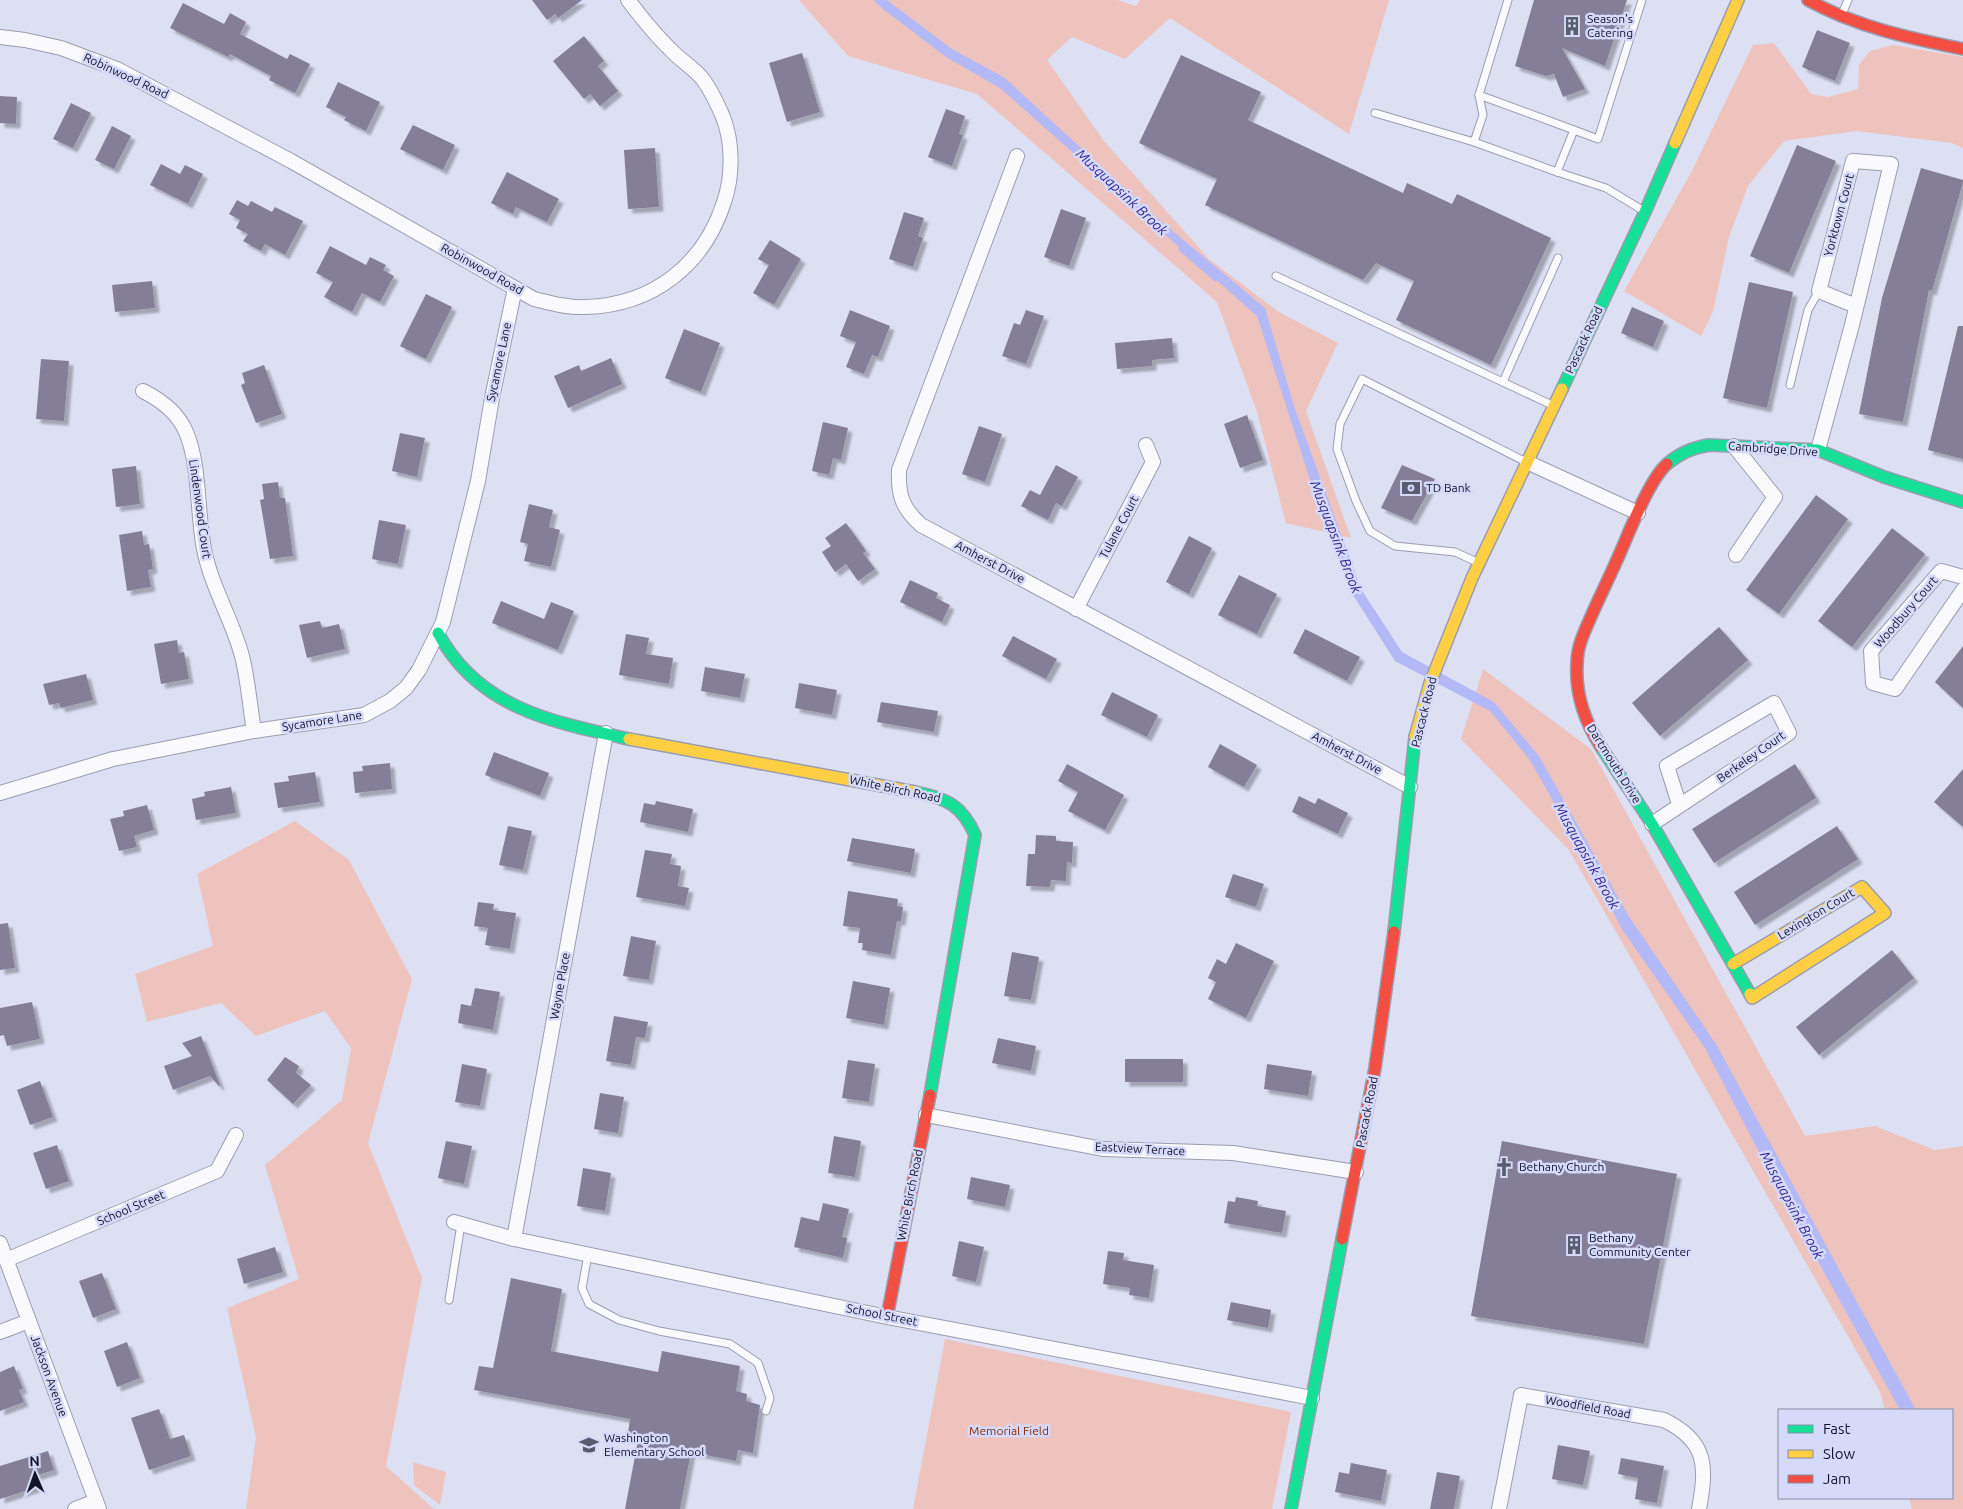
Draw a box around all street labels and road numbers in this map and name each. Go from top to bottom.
street label: Robinwood Road [82,50,171,101]
street label: Yorktown Court [1821,172,1856,258]
street label: Robinwood Road [439,241,526,297]
street label: Pascack Road [1562,304,1605,375]
street label: Sycamore Lane [484,321,513,403]
street label: Cambridge Drive [1728,439,1818,458]
street label: Lindenwood Court [187,459,214,560]
street label: Tulane Court [1097,493,1141,560]
street label: Amherst Drive [953,538,1027,585]
street label: Woodbury Court [1871,573,1940,650]
street label: Pascack Road [1408,675,1439,748]
street label: Sycamore Lane [281,708,363,733]
street label: Dartmouth Drive [1585,722,1644,806]
street label: Berkeley Court [1714,728,1787,785]
street label: Amherst Drive [1310,729,1384,776]
street label: White Birch Road [848,773,942,805]
street label: Lexington Court [1775,885,1857,942]
street label: Wayne Place [547,951,572,1020]
street label: Pascack Road [1353,1075,1380,1149]
street label: Eastview Terrace [1095,1140,1186,1157]
street label: White Birch Road [894,1148,925,1242]
street label: School Street [95,1187,167,1228]
street label: School Street [845,1301,919,1328]
street label: Jackson Avenue [29,1333,70,1418]
street label: Woodfield Road [1544,1393,1632,1420]

